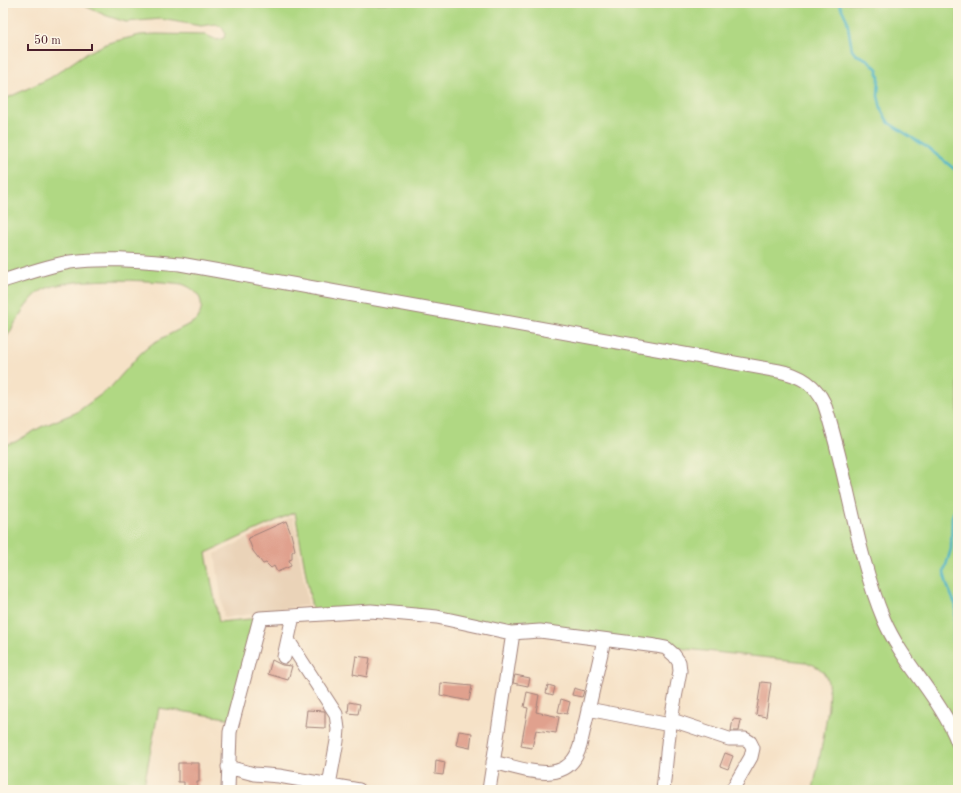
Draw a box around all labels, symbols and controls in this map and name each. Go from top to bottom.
scale bar [28,26,92,52]
text: 50 m [34,34,61,47]

